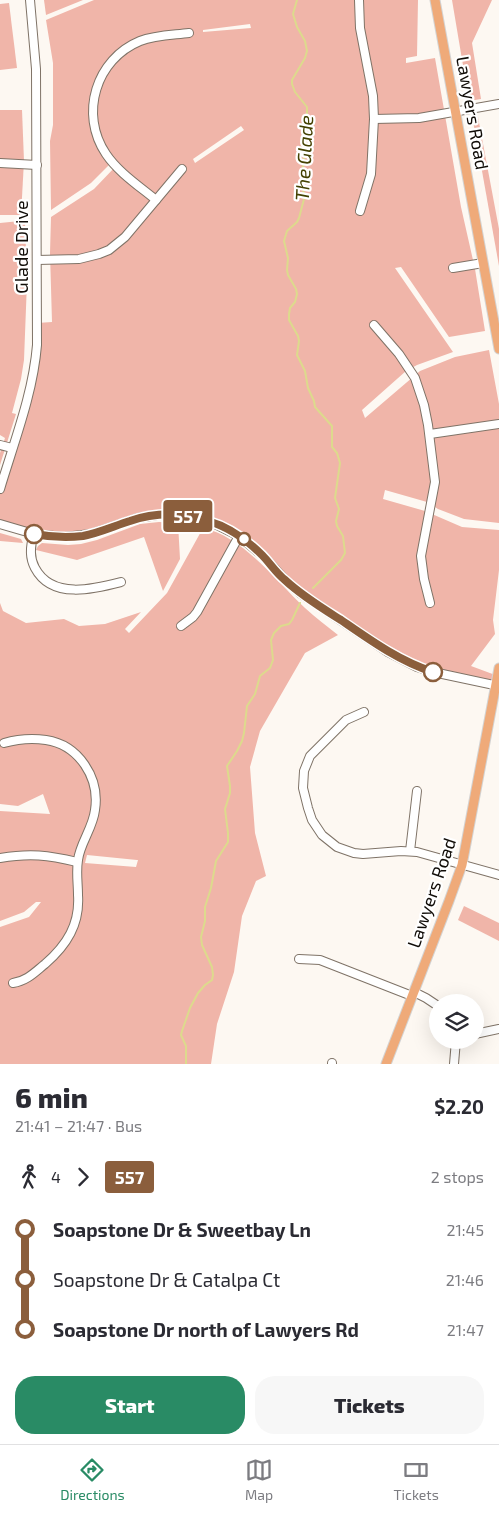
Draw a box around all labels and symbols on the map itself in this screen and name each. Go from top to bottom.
street label: Lawyers Road [452,54,494,171]
water label: The Glade [290,115,317,201]
street label: Glade Drive [10,200,32,294]
line badge: 557 [159,500,217,532]
unlabelled marker [24,524,44,544]
unlabelled marker [237,532,251,546]
unlabelled marker [423,662,443,682]
street label: Lawyers Road [402,835,460,951]

